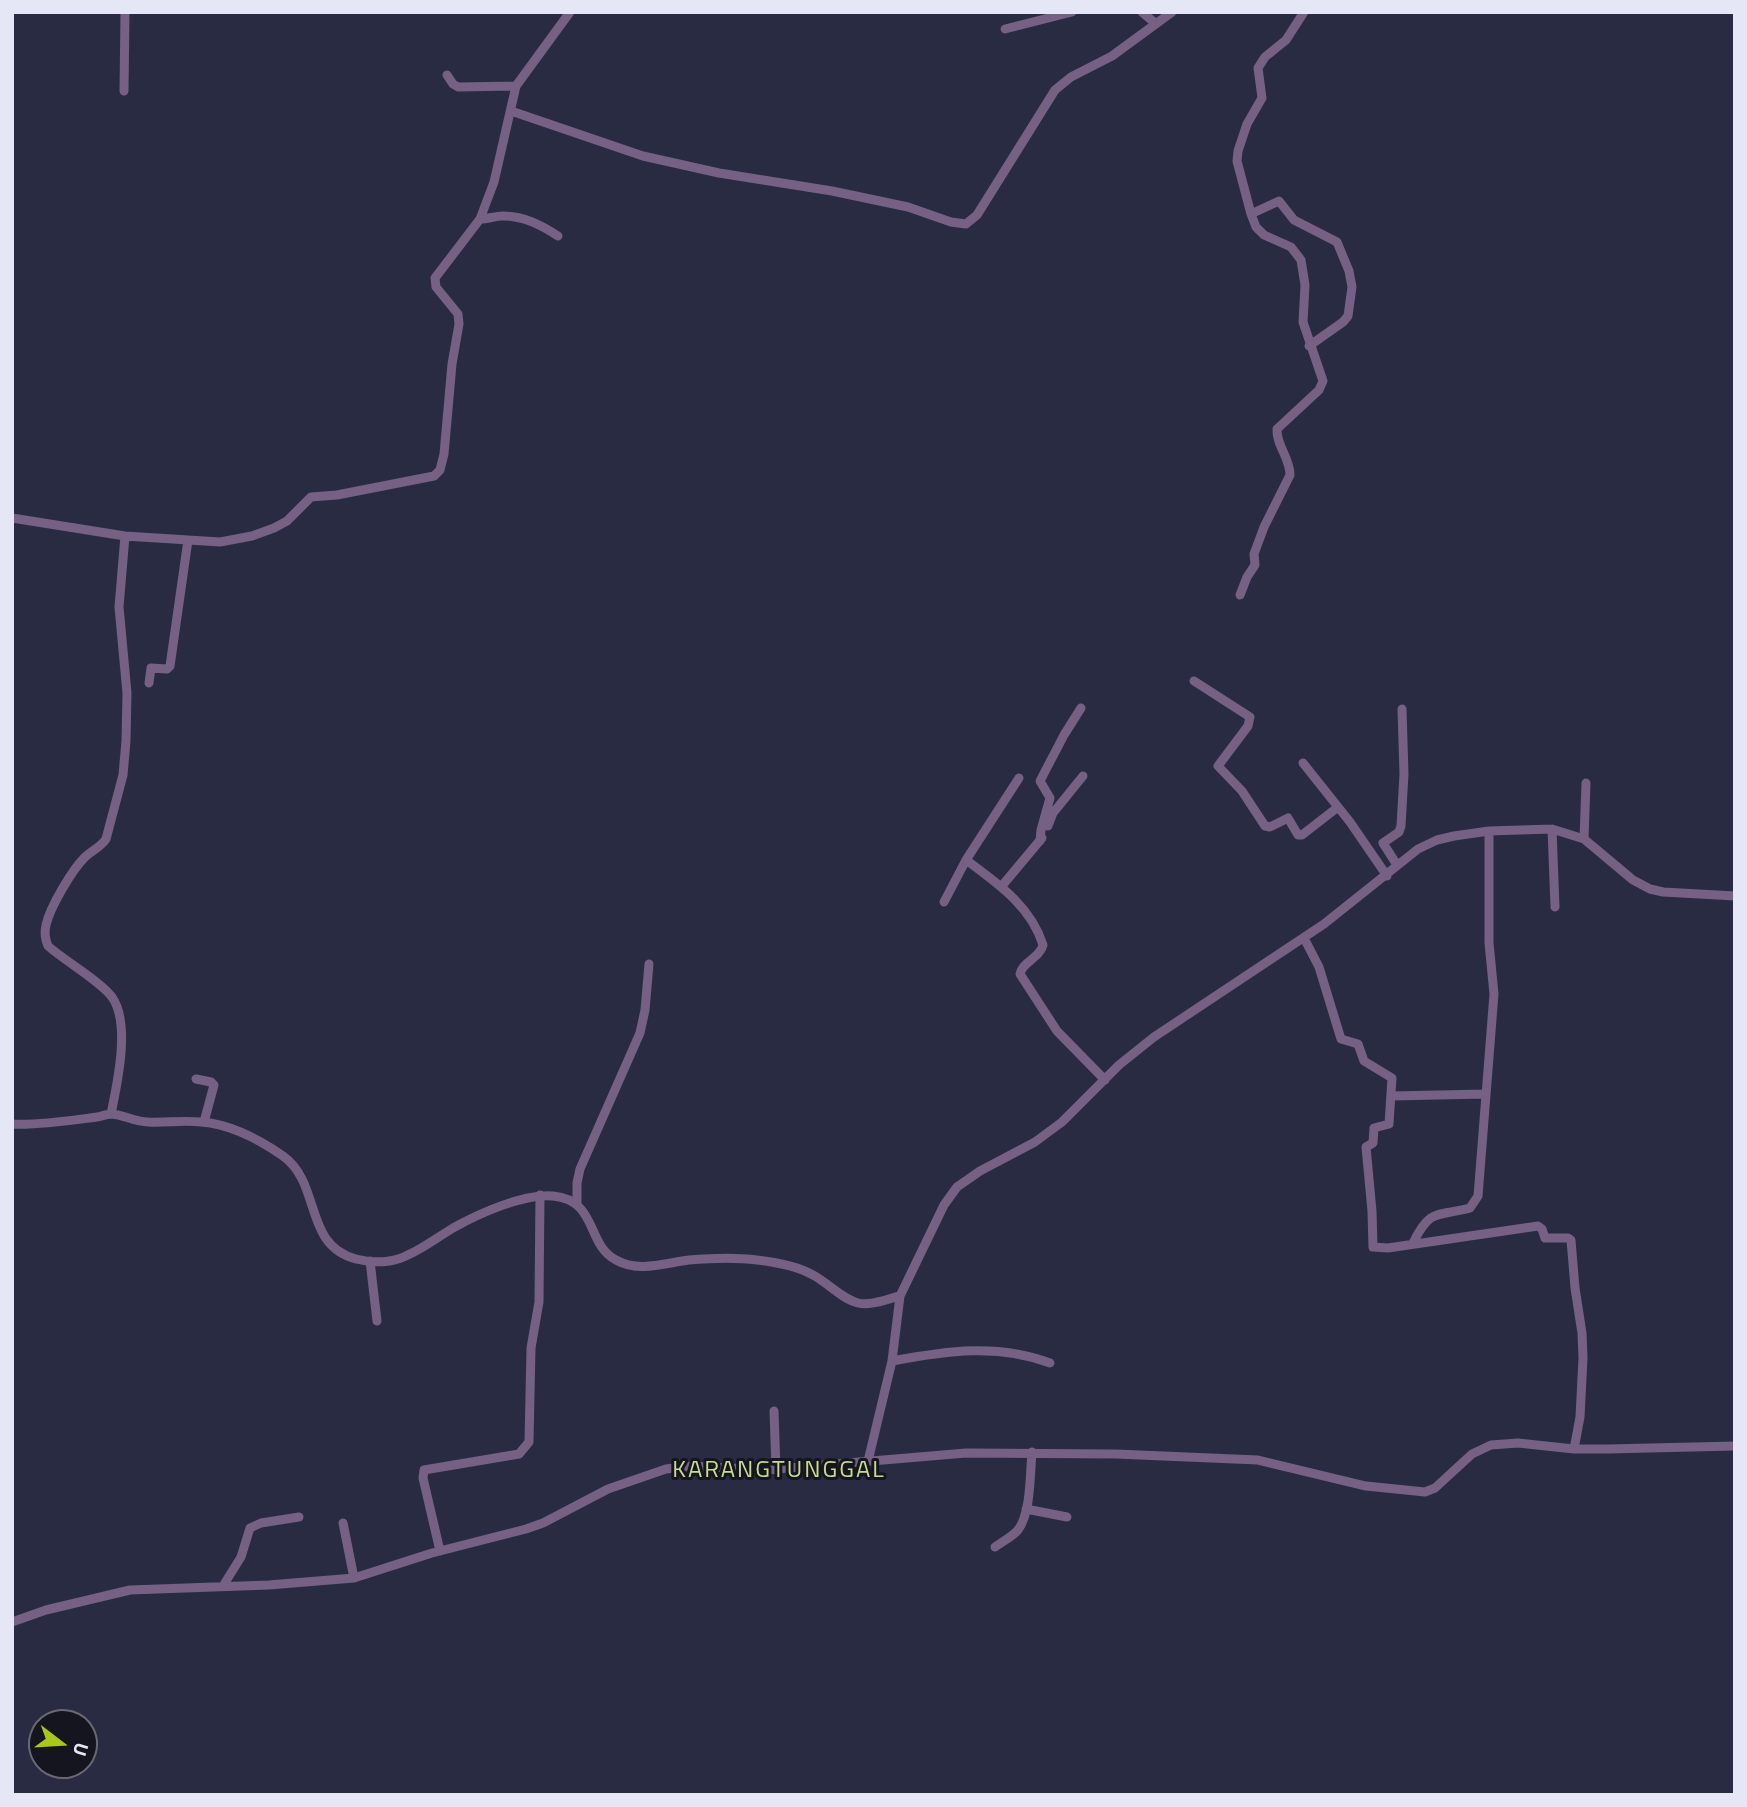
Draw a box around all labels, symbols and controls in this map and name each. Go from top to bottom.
district label: KARANGTUNGGAL [674,1457,884,1485]
north arrow [28,1709,98,1779]
text: U [66,1740,97,1760]

